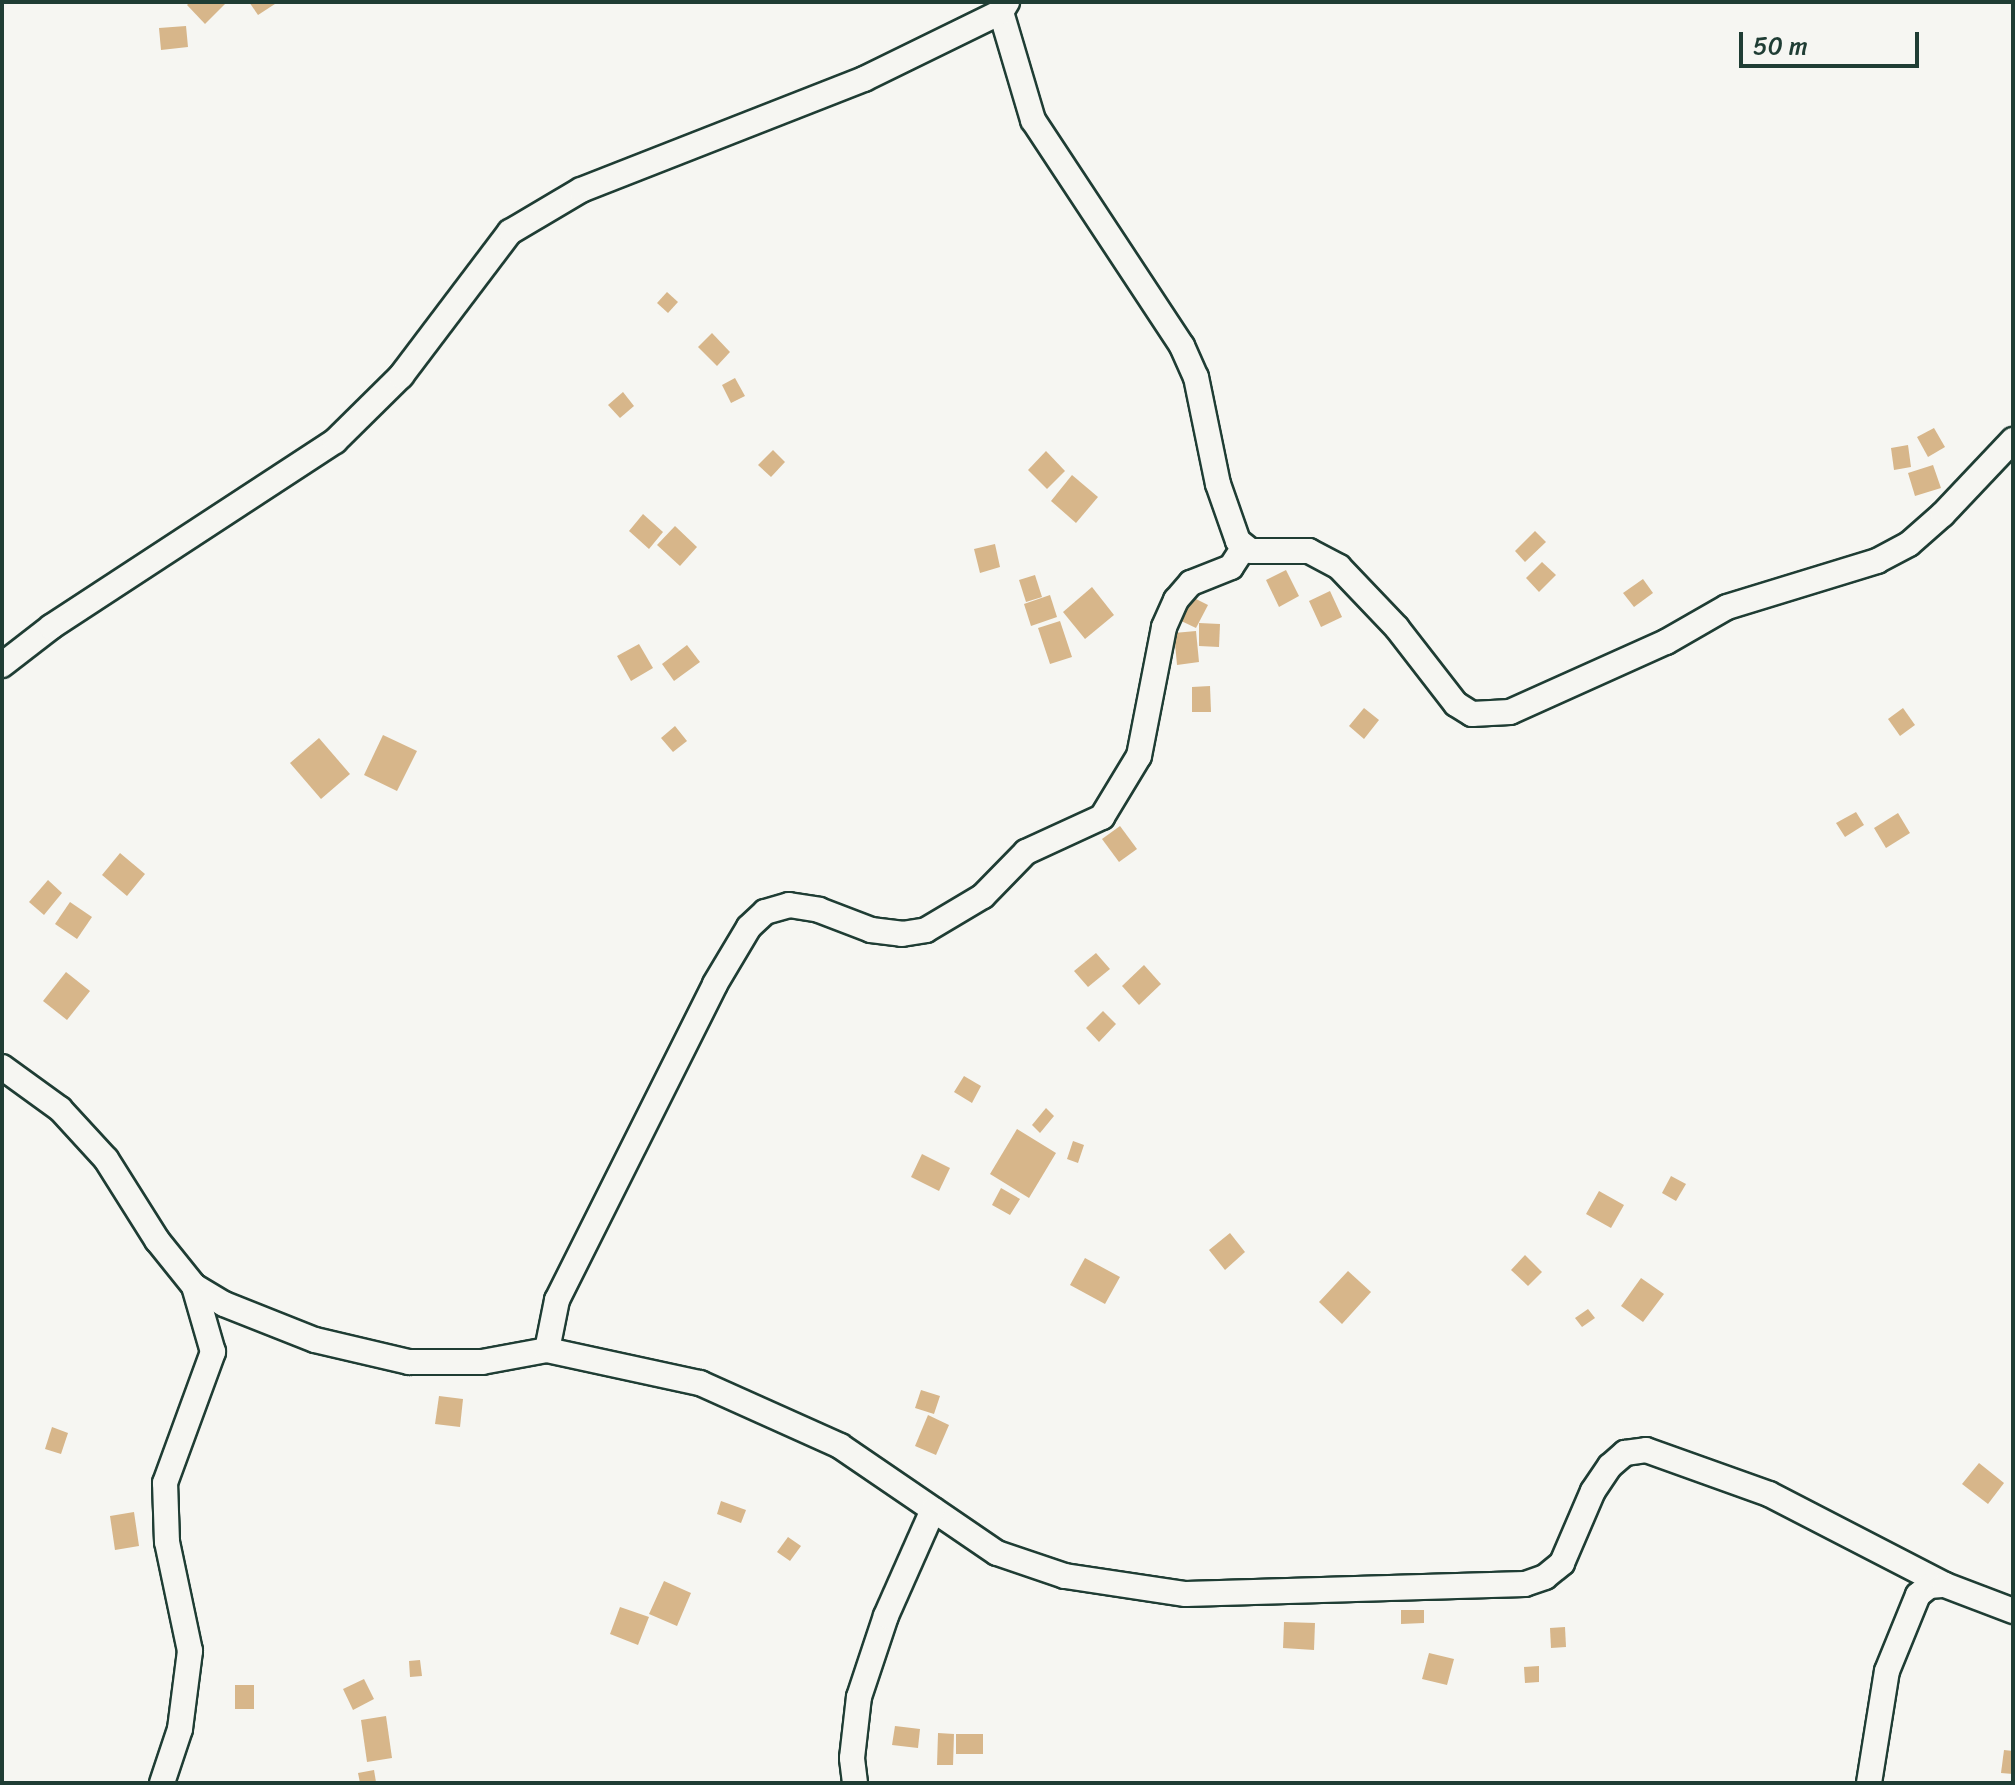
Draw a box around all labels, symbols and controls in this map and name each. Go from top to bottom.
scale bar [1743,16,1923,66]
text: 50 m [1753,25,1808,67]

